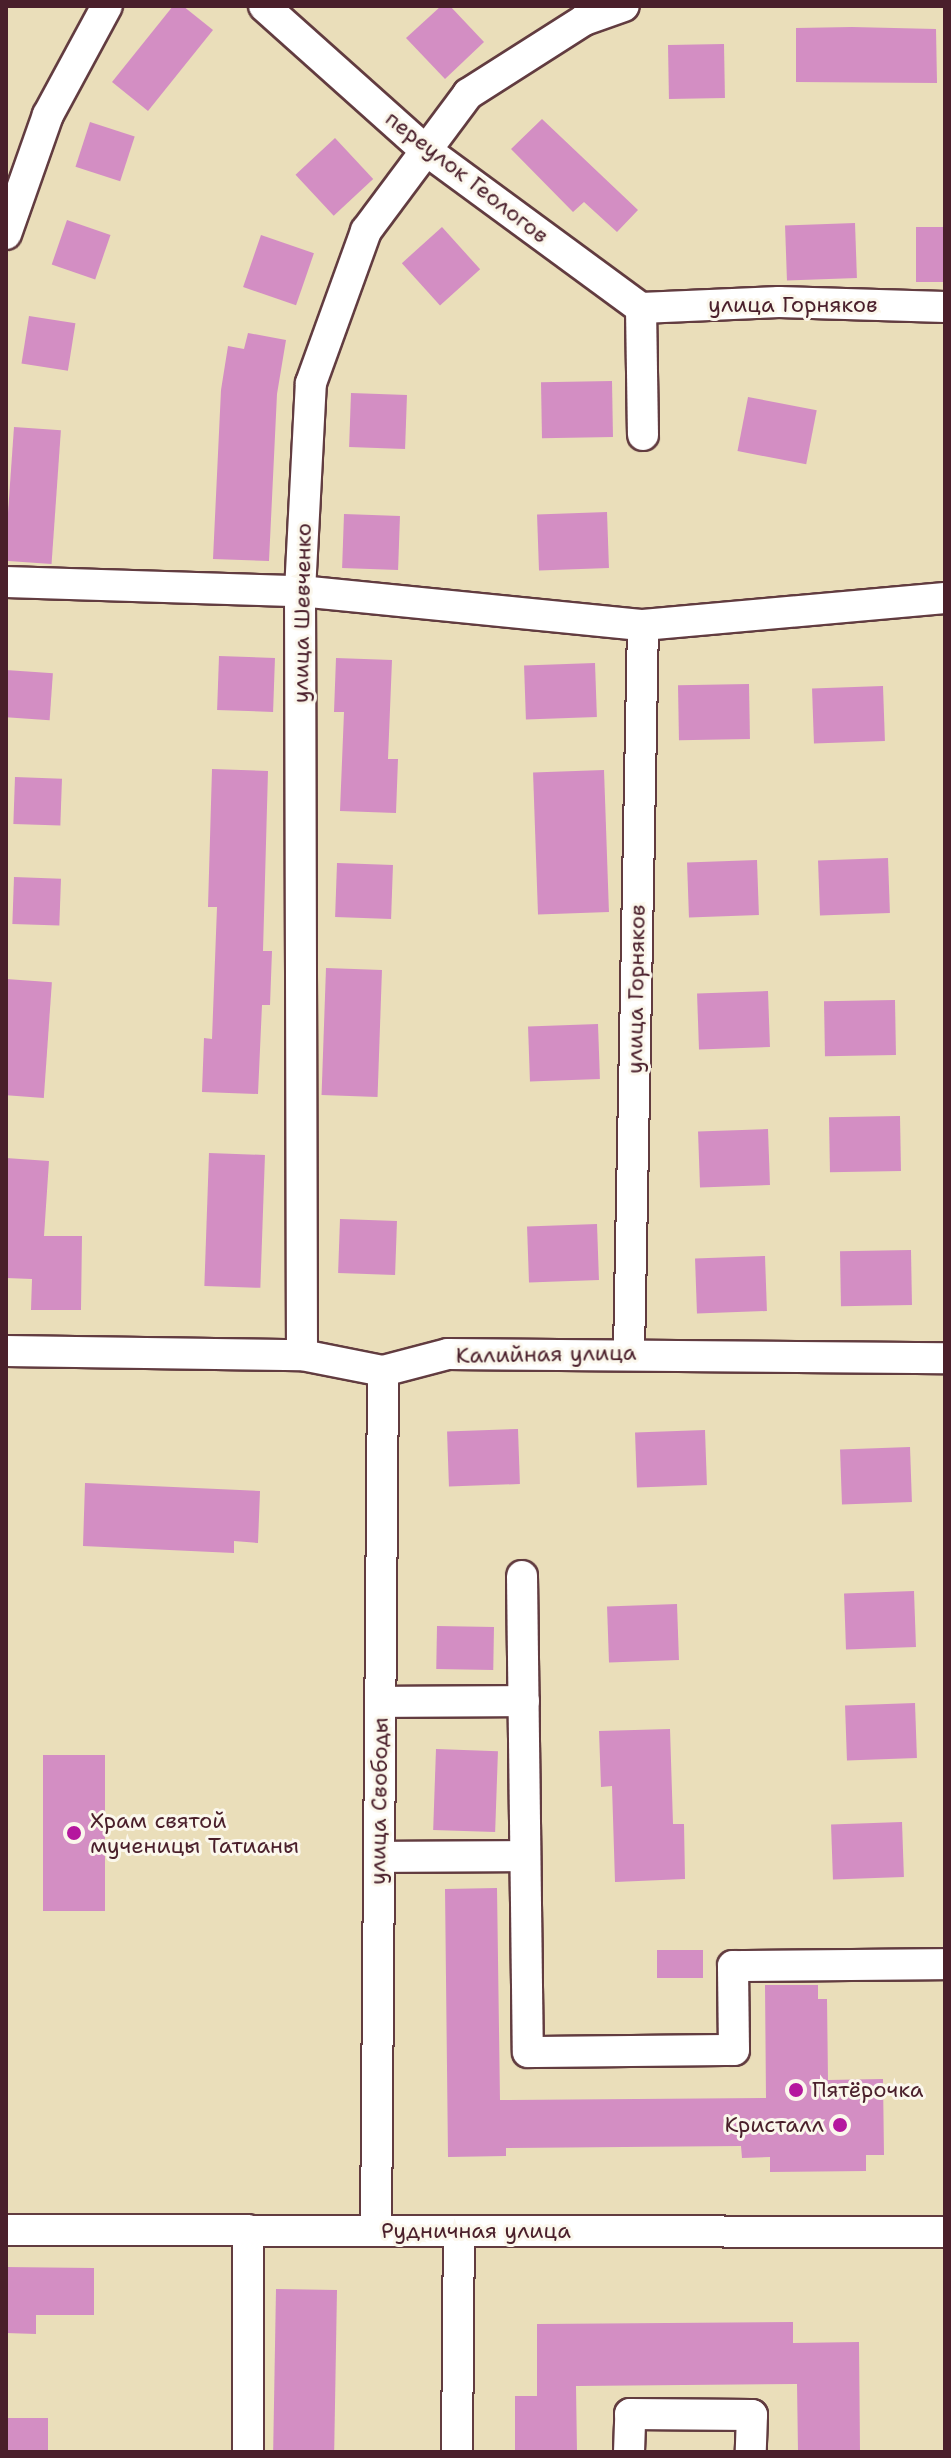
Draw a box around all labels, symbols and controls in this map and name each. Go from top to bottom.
street label: переулок Геологов [380,105,554,249]
street label: улица Горняков [708,292,878,318]
street label: улица Шевченко [287,523,317,703]
street label: улица Горняков [621,904,651,1074]
street label: Калийная улица [455,1339,637,1369]
street label: улица Свободы [364,1717,394,1885]
place label: Храм святой мученицы Татианы [90,1807,299,1858]
marker: Храм святой мученицы Татианы [65,1824,83,1842]
place label: Пятёрочка [812,2077,923,2103]
marker: Пятёрочка [787,2081,805,2099]
place label: Кристалл [724,2112,824,2138]
marker: Кристалл [831,2116,849,2134]
street label: Рудничная улица [381,2218,571,2244]

